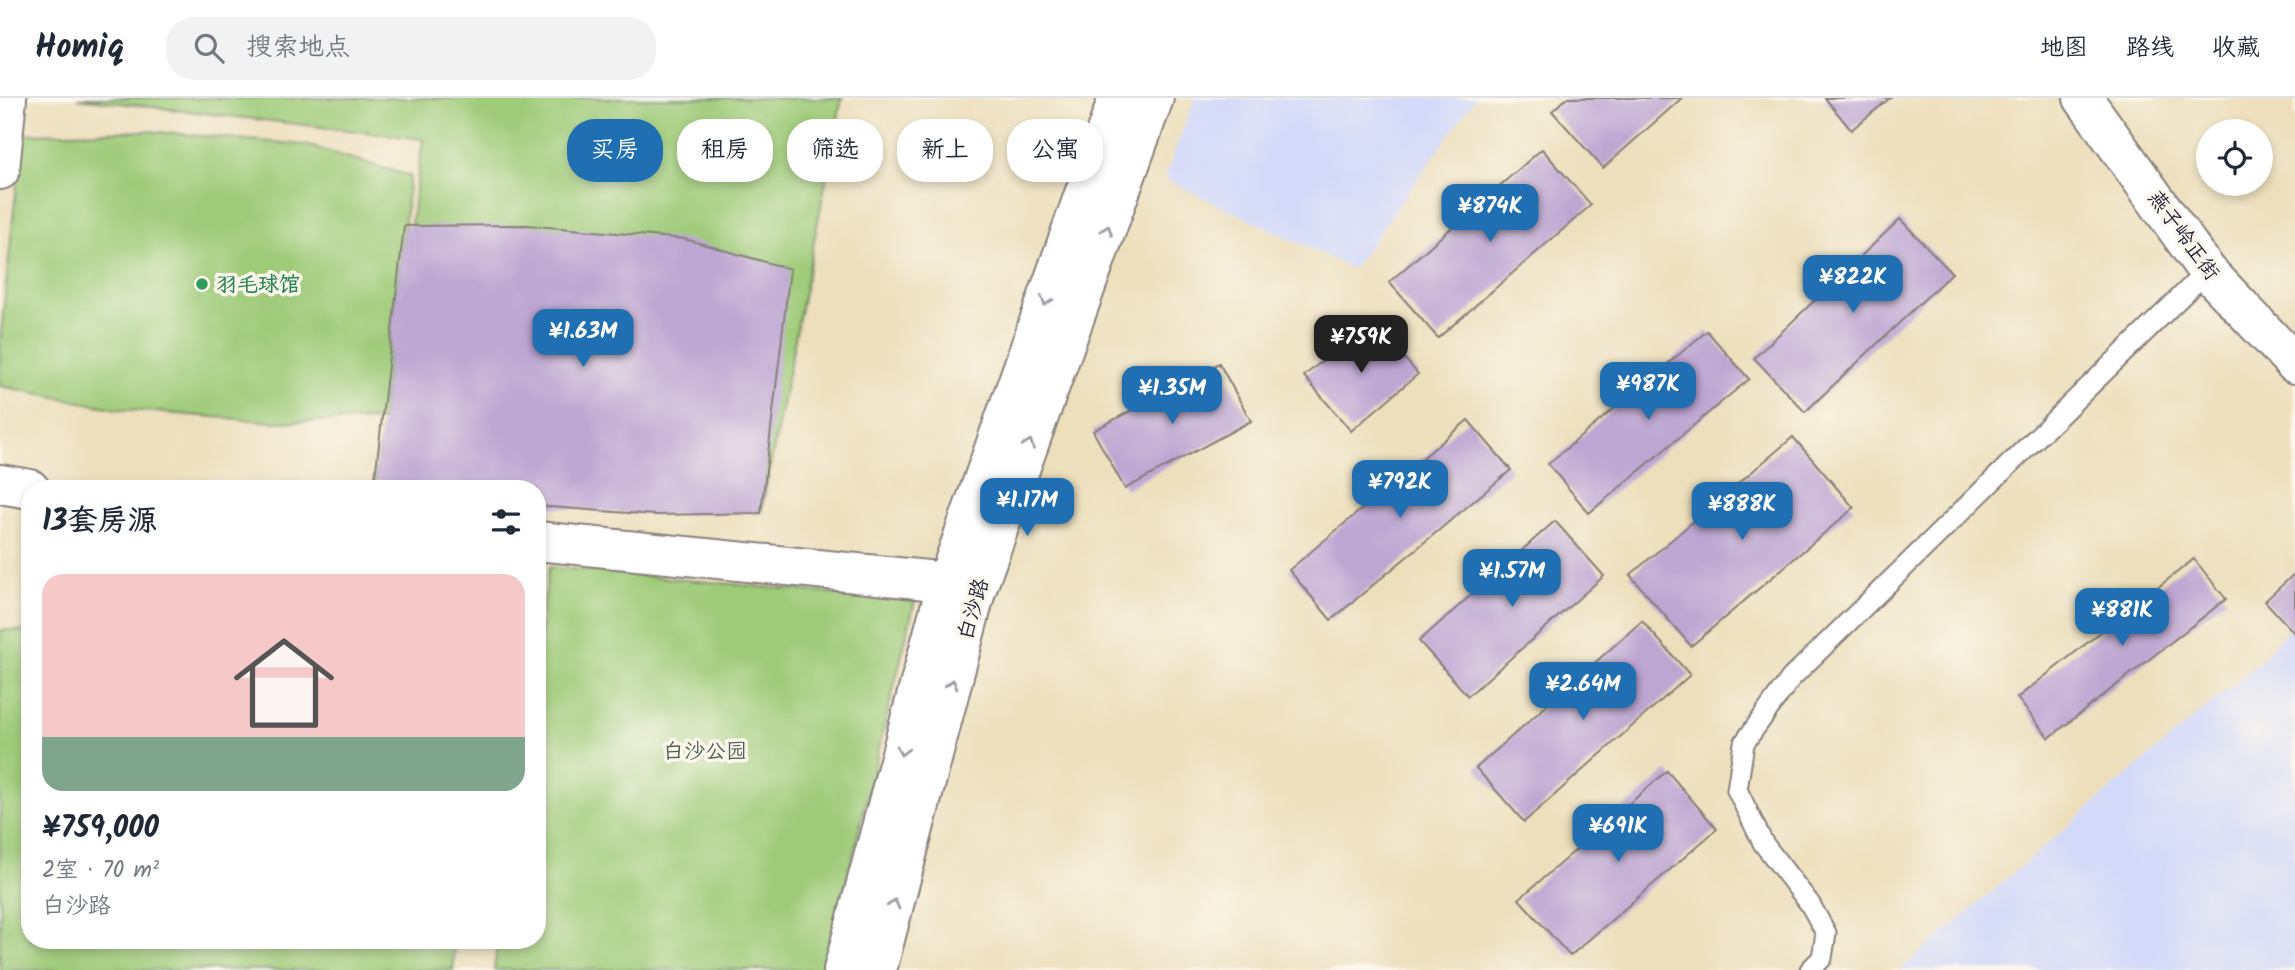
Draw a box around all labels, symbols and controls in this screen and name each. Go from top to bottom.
search box [166,17,656,80]
text: Homiq [35,22,124,75]
text: 搜索地点 [246,27,350,69]
icon: search [190,29,228,67]
text: 地图 [2040,29,2088,68]
text: 路线 [2126,29,2174,68]
text: 收藏 [2212,29,2260,68]
chip: 买房 [567,119,663,182]
chip: 租房 [677,119,773,182]
chip: 筛选 [787,119,883,182]
chip: 新上 [897,119,993,182]
chip: 公寓 [1007,119,1103,182]
map controls [2196,119,2273,196]
button: locate [2196,119,2273,196]
pin: ¥874K [1441,184,1539,244]
street label: 燕子岭正街 [2139,184,2227,288]
text: ¥874K [1458,189,1522,225]
one-way arrow [1098,225,1112,237]
pin: ¥822K [1804,256,1902,315]
text: ¥822K [1819,260,1887,296]
place label: 羽毛球馆 [216,269,300,302]
marker: 羽毛球馆 [194,276,210,292]
one-way arrow [1040,294,1054,307]
pin: ¥1.63M [526,310,640,369]
text: ¥1.63M [549,314,617,350]
pin: ¥759K [1312,316,1410,375]
text: ¥759K [1330,320,1392,356]
pin: ¥987K [1599,362,1697,422]
pin: ¥1.35M [1115,366,1229,426]
text: ¥987K [1616,367,1680,403]
text: ¥1.35M [1138,371,1206,407]
one-way arrow [1021,439,1035,451]
pin: ¥792K [1351,460,1449,520]
text: ¥792K [1368,465,1432,501]
pin: ¥1.17M [970,478,1084,538]
pin: ¥888K [1693,482,1791,542]
text: ¥1.17M [996,483,1058,519]
text: ¥888K [1708,487,1776,523]
text: 13套房源 [42,498,157,546]
icon: filters [487,503,525,541]
pin: ¥1.57M [1455,550,1569,609]
text: ¥1.57M [1479,554,1545,590]
street label: 白沙路 [950,575,999,644]
pin: ¥881K [2073,588,2171,648]
text: ¥881K [2091,593,2153,629]
icon: home [221,620,347,746]
pin: ¥2.64M [1526,662,1640,722]
text: ¥2.64M [1545,667,1621,703]
one-way arrow [944,678,958,690]
park label: 白沙公园 [663,736,747,769]
one-way arrow [896,744,910,756]
pin: ¥691K [1569,804,1667,864]
text: ¥759,000 [42,805,159,853]
text: ¥691K [1588,809,1648,845]
text: 2室 · 70 m² [42,853,159,889]
text: 白沙路 [42,889,111,925]
one-way arrow [886,898,900,910]

